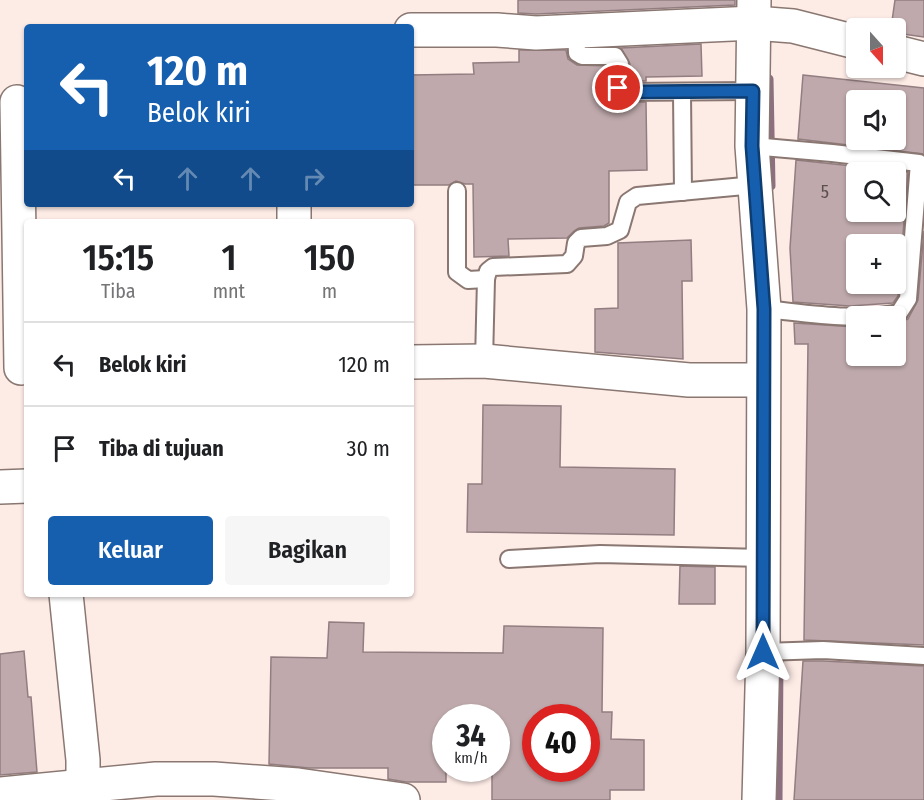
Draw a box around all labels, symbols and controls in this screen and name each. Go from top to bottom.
north arrow [846,18,906,78]
map controls [846,18,906,366]
text: 120 m [147,46,248,96]
icon: left [48,48,126,126]
pin [592,62,643,113]
icon: arrive [601,71,634,104]
button: sound [846,90,906,150]
text: Belok kiri [147,97,251,129]
icon: left [108,162,141,195]
icon: ahead [171,162,204,195]
icon: ahead [234,162,267,195]
icon: right [297,162,330,195]
button: search [846,162,906,222]
house number: 5 [821,181,829,203]
button: + [846,234,906,294]
text: 15:15 [83,236,154,280]
text: 1 [221,236,236,280]
text: 150 [304,236,355,280]
text: Tiba [101,279,136,303]
text: mnt [213,279,245,303]
text: m [322,279,337,303]
button: − [846,306,906,366]
icon: left [48,348,81,381]
text: Belok kiri [99,351,187,378]
text: 120 m [338,351,390,378]
icon: arrive [48,432,81,465]
text: Tiba di tujuan [99,435,224,462]
text: 30 m [347,435,390,462]
button: Keluar [48,516,213,585]
button: Bagikan [225,516,390,585]
position arrow [731,620,795,684]
speed limit sign: 40 [522,704,600,782]
text: 34 [456,718,486,754]
text: km/h [454,749,488,767]

